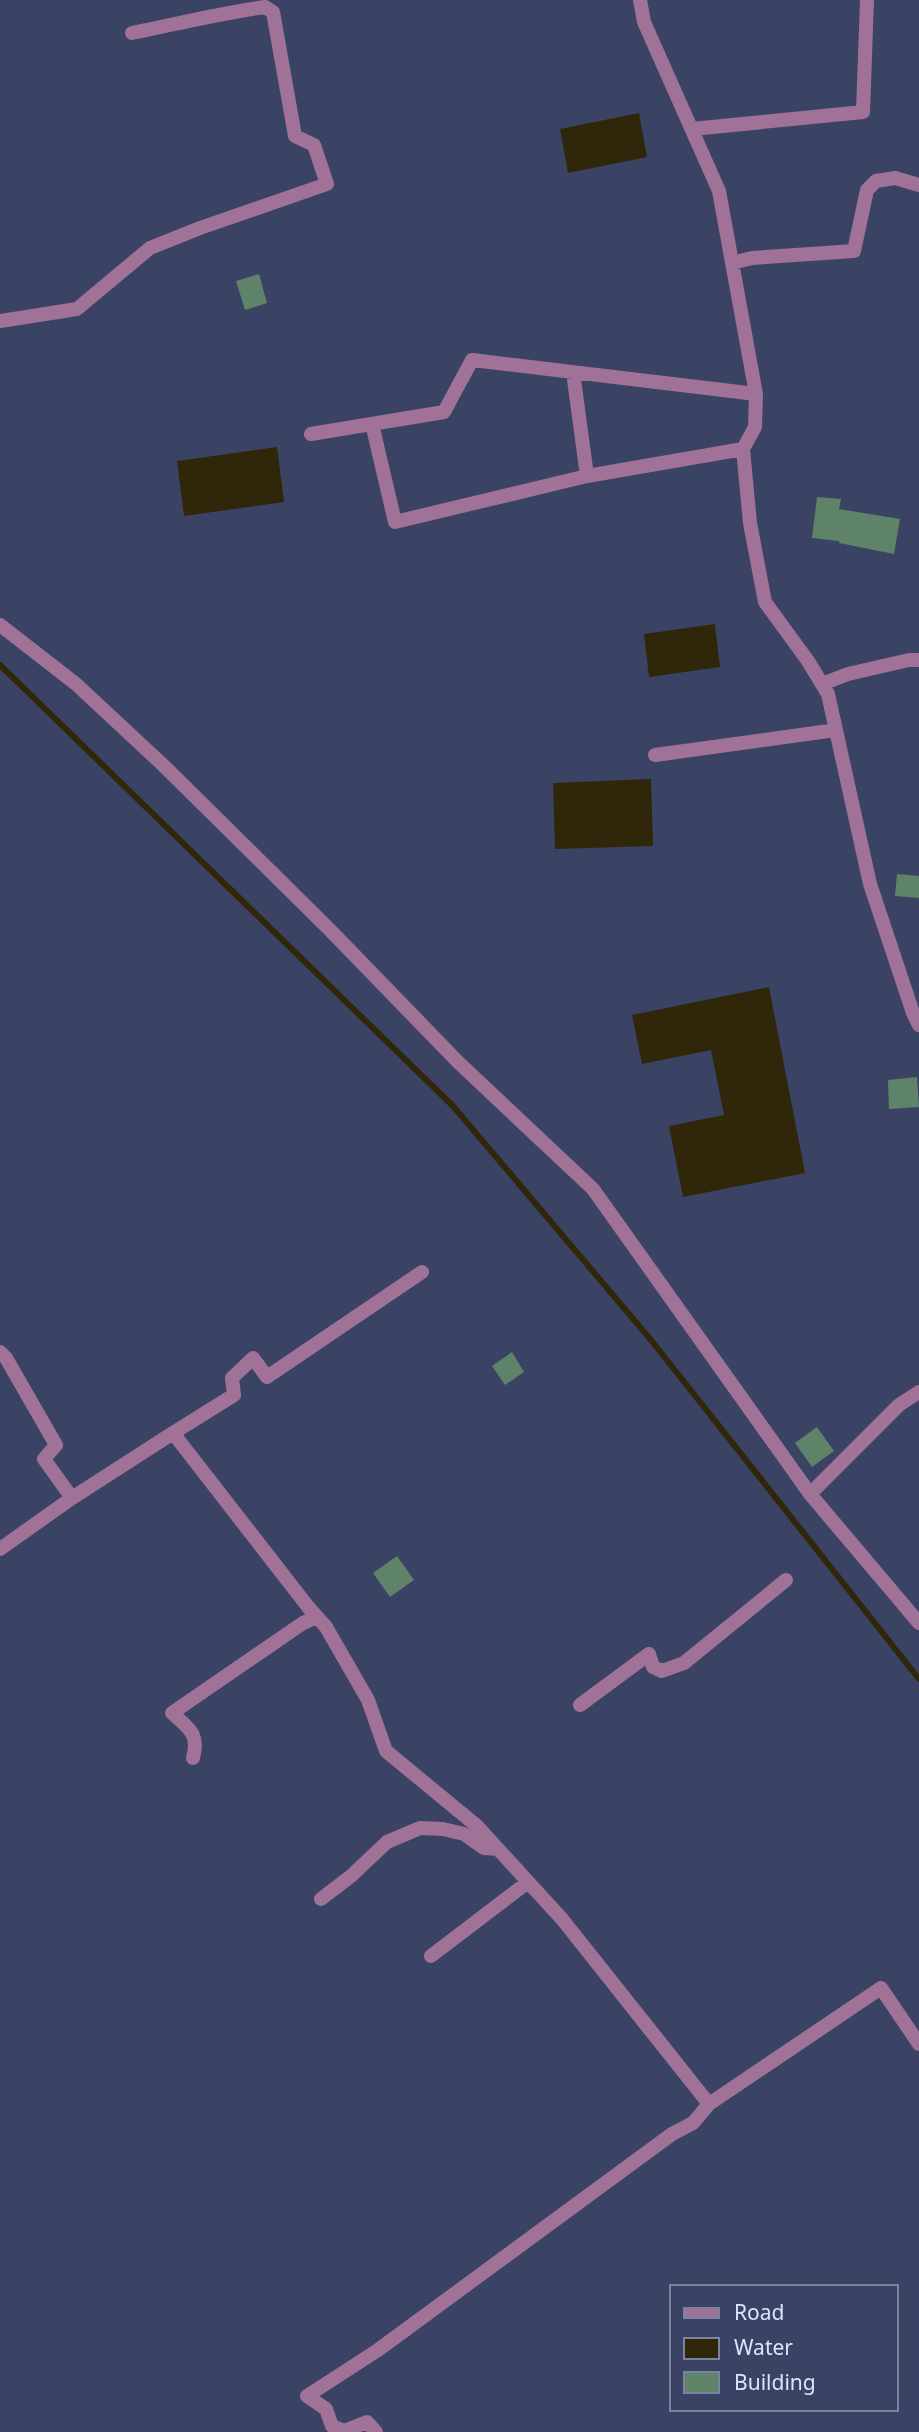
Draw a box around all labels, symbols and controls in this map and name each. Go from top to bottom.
legend [670,2285,898,2411]
text: Road [734,2298,784,2326]
text: Water [734,2333,793,2361]
text: Building [734,2368,816,2396]

